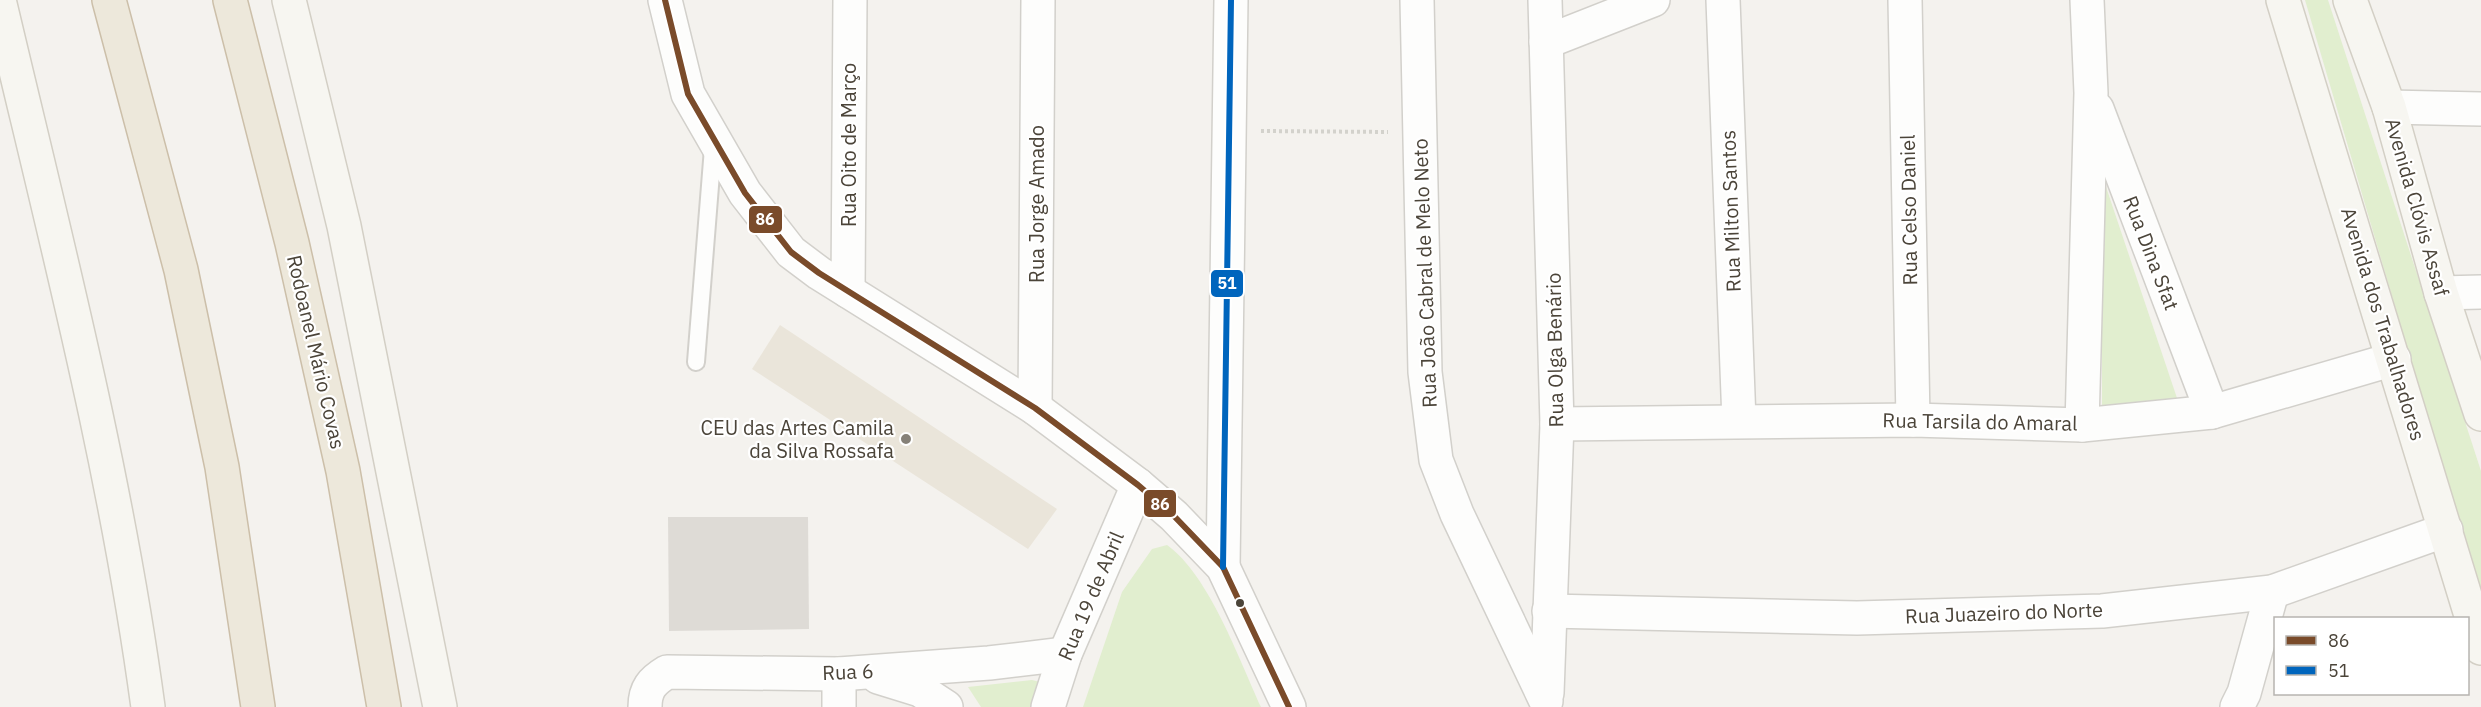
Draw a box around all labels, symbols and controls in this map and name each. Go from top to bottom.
street label: Rua Oito de Março [835,63,862,227]
street label: Avenida Clóvis Assaf [2379,115,2456,300]
street label: Rua Jorge Amado [1023,125,1050,283]
street label: Rua Milton Santos [1714,130,1747,292]
street label: Rua Celso Daniel [1894,134,1923,286]
street label: Rua João Cabral de Melo Neto [1406,138,1443,408]
street label: Rua Dina Sfat [2117,192,2186,314]
street label: Avenida dos Trabalhadores [2335,204,2432,444]
line badge: 86 [748,205,783,234]
text: 86 [755,209,775,229]
street label: Rodoanel Mário Covas [281,252,352,452]
line badge: 51 [1210,269,1244,298]
street label: Rua Olga Benário [1540,272,1569,428]
text: 51 [1217,273,1237,293]
street label: Rua Tarsila do Amaral [1882,406,2078,437]
place label: CEU das Artes Camila da Silva Rossafa [701,414,894,464]
marker: CEU das Artes Camila da Silva Rossafa [899,432,913,446]
line badge: 86 [1143,489,1177,518]
text: 86 [1150,494,1170,514]
street label: Rua 19 de Abril [1051,527,1130,664]
street label: Rua Juazeiro do Norte [1904,596,2104,629]
unlabelled marker [1234,597,1246,609]
legend [2274,617,2469,695]
text: 86 [2328,629,2350,652]
street label: Rua 6 [822,657,874,686]
text: 51 [2328,659,2350,682]

